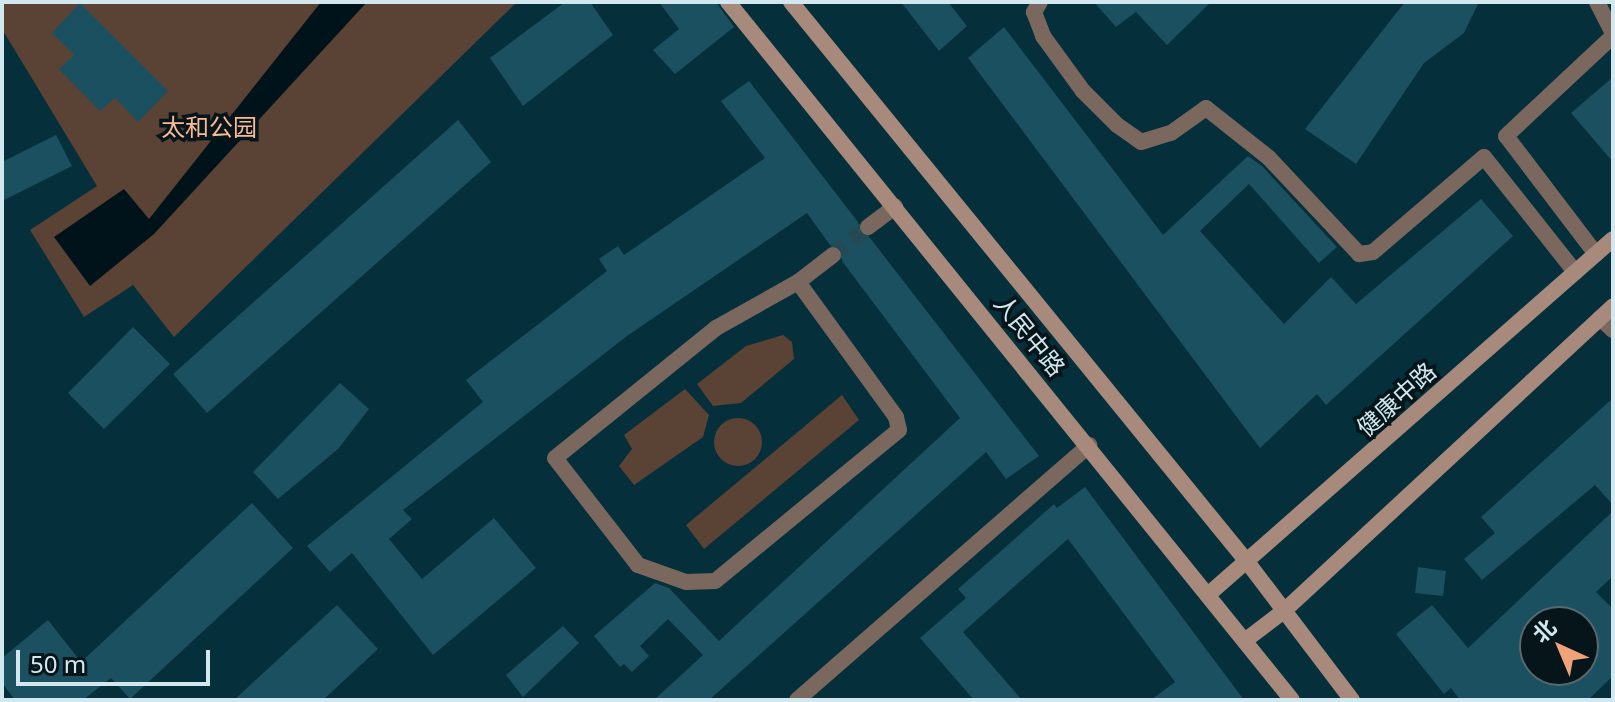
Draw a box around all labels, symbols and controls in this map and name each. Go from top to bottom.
park label: 太和公园 [161,113,257,141]
street label: 人民中路 [989,289,1071,381]
street label: 健康中路 [1351,356,1441,442]
north arrow [1519,606,1599,686]
text: 北 [1525,612,1562,649]
scale bar [20,634,214,684]
text: 50 m [30,647,86,680]

